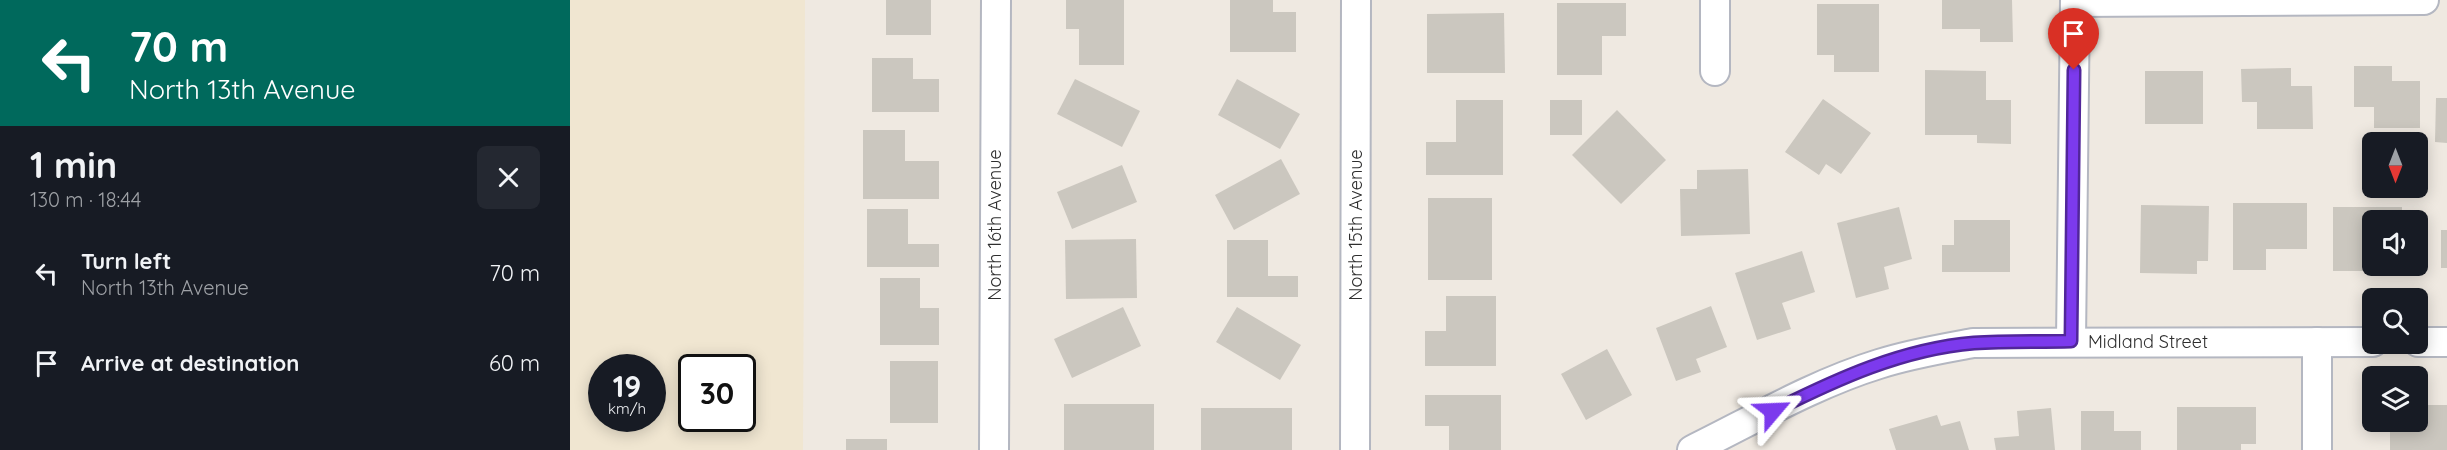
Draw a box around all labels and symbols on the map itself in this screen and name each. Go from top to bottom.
pin [2048,8,2099,70]
north arrow [2362,132,2428,198]
street label: North 16th Avenue [983,149,1006,301]
street label: North 15th Avenue [1344,149,1367,301]
street label: Midland Street [2088,330,2208,353]
speed limit sign: 30 [678,354,756,432]
position arrow [1741,379,1805,443]

